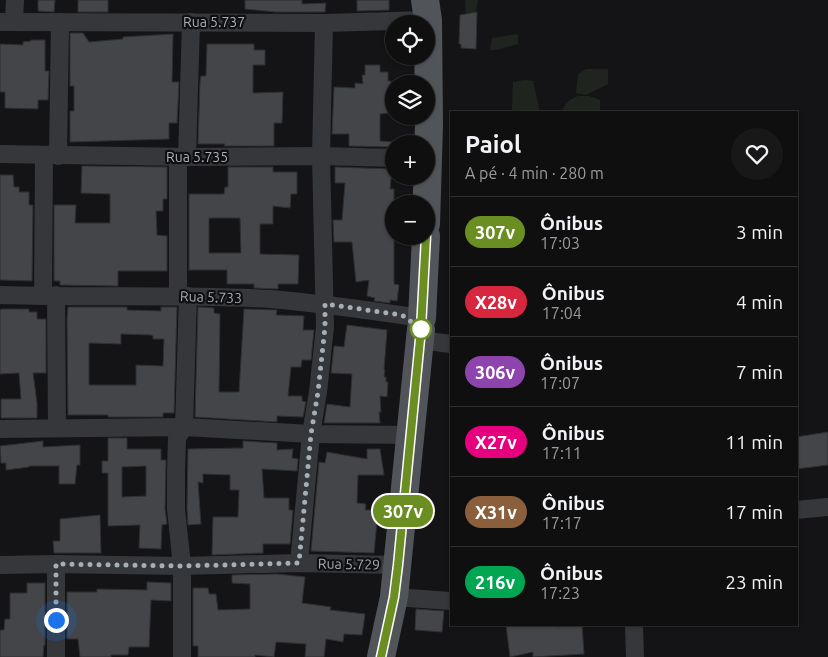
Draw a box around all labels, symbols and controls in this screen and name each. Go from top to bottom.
street label: Rua 5.737 [183,14,245,30]
map controls [385,15,435,245]
button: locate [385,15,435,65]
button: layers [385,75,435,125]
button: heart [731,128,783,180]
text: Paiol [465,131,521,158]
button: + [385,135,435,185]
street label: Rua 5.735 [166,149,228,165]
text: A pé · 4 min · 280 m [465,164,604,182]
button: − [385,195,435,245]
text: Ônibus [540,212,603,234]
text: 3 min [736,221,783,243]
text: 307v [475,222,515,242]
text: 17:03 [540,234,580,252]
text: Ônibus [542,282,605,304]
street label: Rua 5.733 [180,288,242,306]
text: 4 min [736,291,783,313]
text: X28v [475,292,517,312]
text: 17:04 [542,304,582,322]
unlabelled marker [410,318,432,340]
text: Ônibus [540,352,603,374]
text: 7 min [736,361,783,383]
text: 306v [475,362,515,382]
text: 17:07 [540,374,580,392]
text: Ônibus [542,422,605,444]
text: 11 min [725,431,783,453]
text: X27v [475,432,517,452]
text: 17:11 [542,444,582,462]
text: Ônibus [542,492,605,514]
line badge: 307v [368,495,438,527]
text: 307v [383,501,423,521]
text: 17 min [725,501,783,523]
text: X31v [475,502,517,522]
text: 17:17 [542,514,582,532]
street label: Rua 5.729 [318,555,380,573]
text: Ônibus [540,562,603,584]
text: 23 min [725,571,783,593]
text: 216v [475,572,515,592]
text: 17:23 [540,584,580,602]
your location [44,608,69,633]

